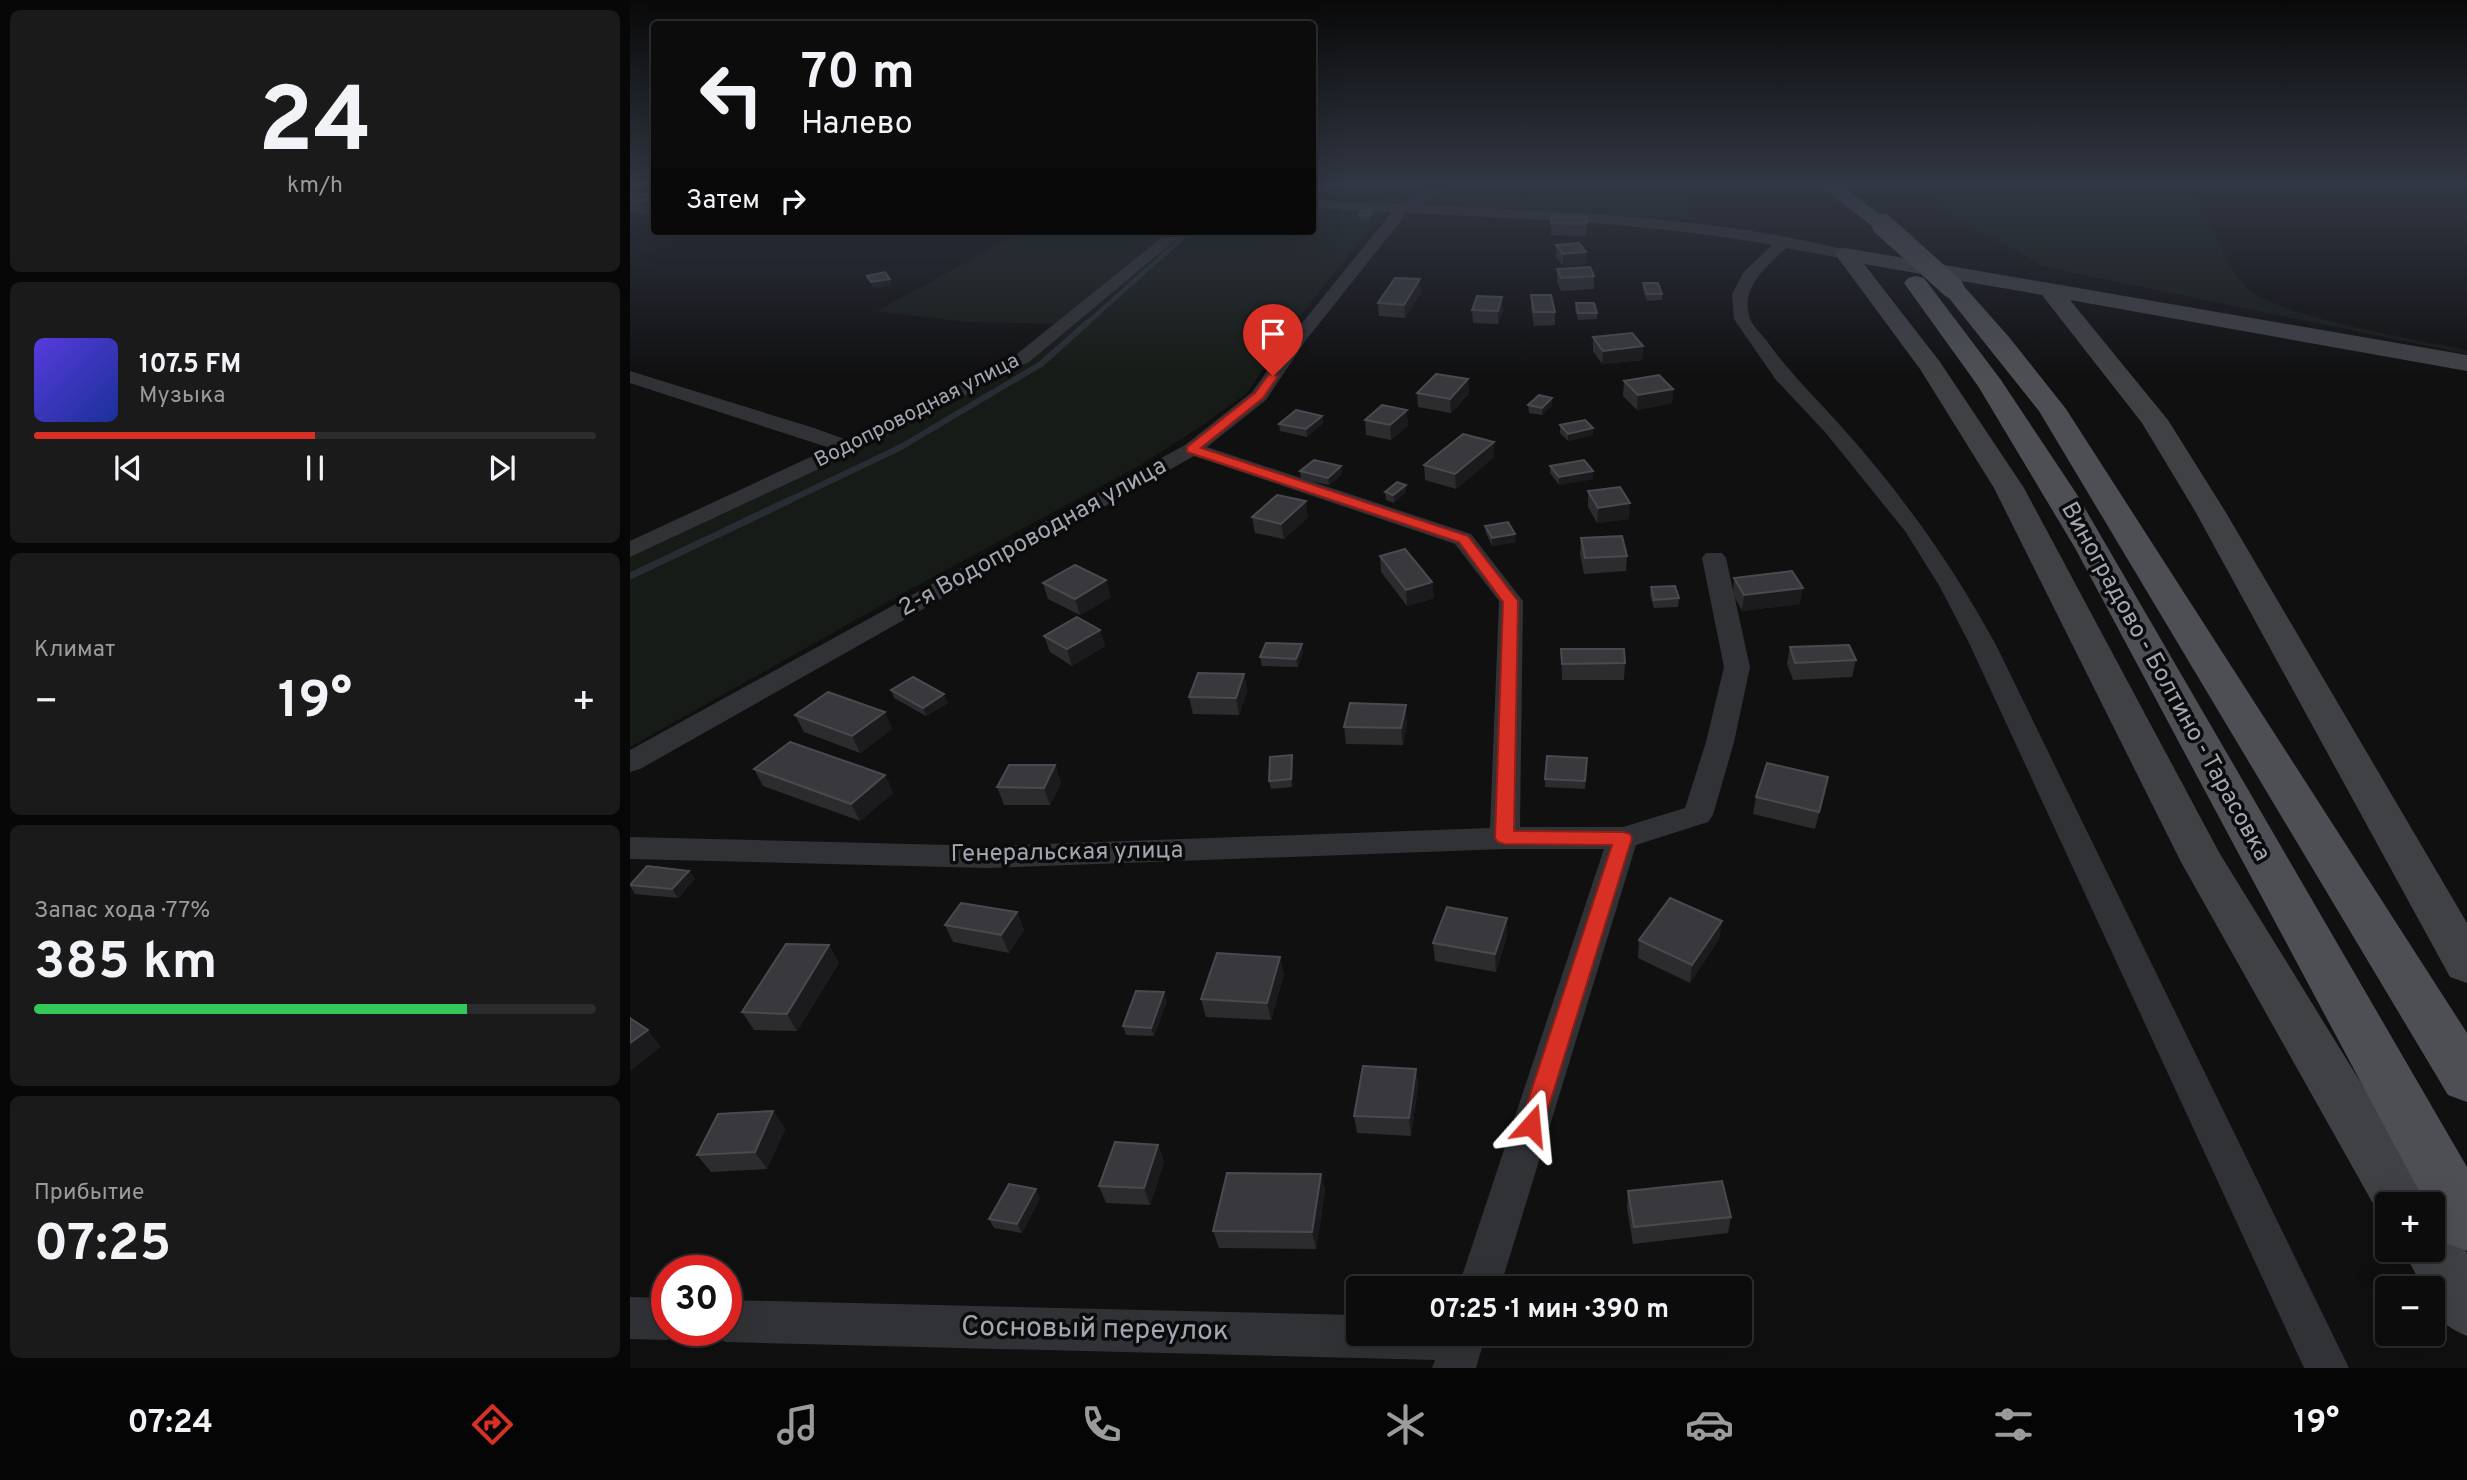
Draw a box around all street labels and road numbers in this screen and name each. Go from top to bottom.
street label: Водопроводная улица [810,348,1024,474]
street label: 2-я Водопроводная улица [894,452,1172,624]
street label: Виноградово - Болтино - Тарасовка [2053,497,2277,867]
street label: Генеральская улица [950,836,1184,870]
street label: Сосновый переулок [961,1310,1229,1350]

